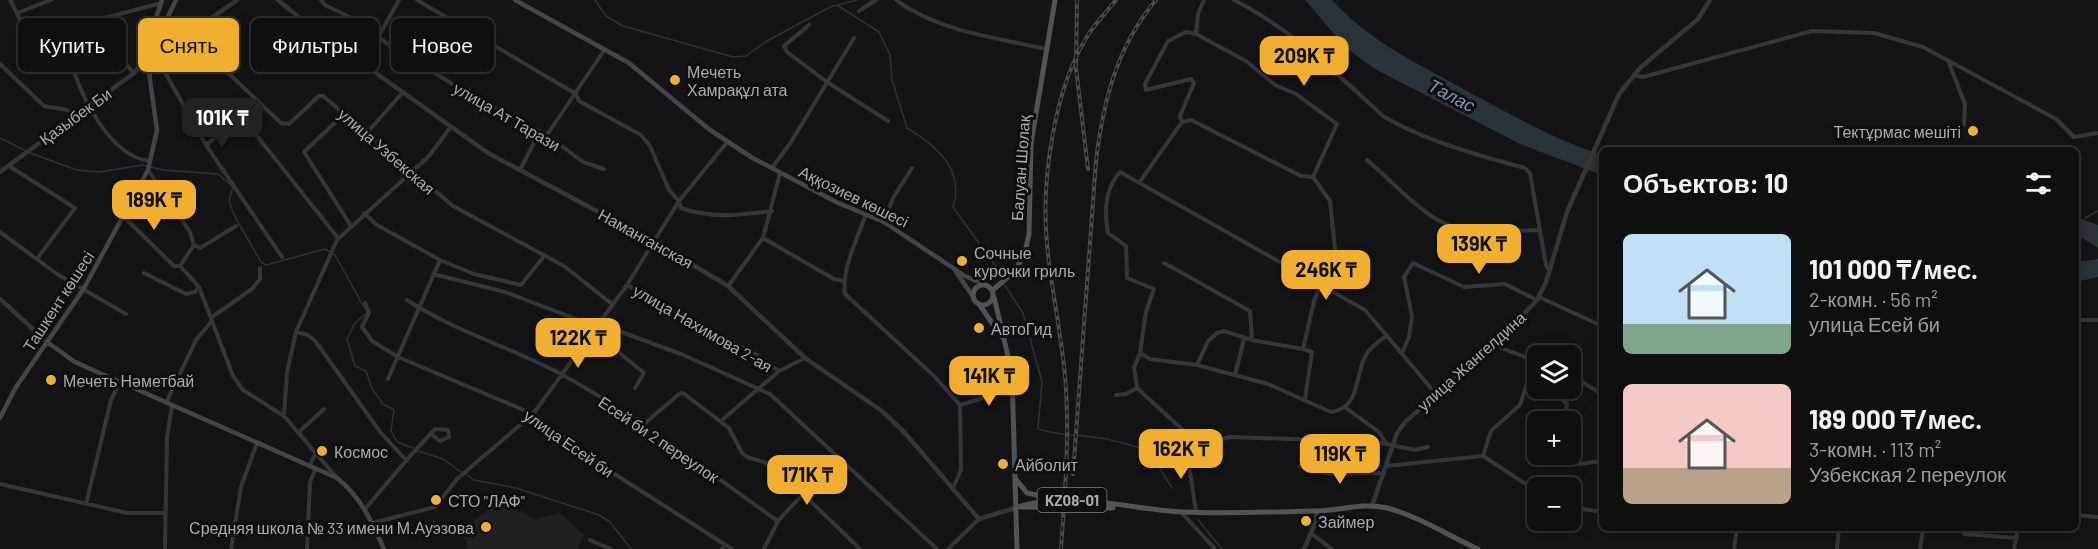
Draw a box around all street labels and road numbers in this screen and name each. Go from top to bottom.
street label: улица Ат Тарази [450,78,564,154]
street label: Қазыбек Би [35,84,115,148]
street label: улица Узбекская [335,104,439,198]
street label: Балуан Шолақ [1007,114,1033,222]
street label: Аққозиев көшесі [796,161,912,231]
street label: Наманганская [595,204,697,272]
street label: Ташкент көшесі [19,247,97,355]
street label: улица Нахимова 2-ая [630,280,776,376]
street label: улица Жангелдина [1413,307,1529,415]
street label: Есей би 2 переулок [595,392,724,487]
street label: улица Есей би [521,405,617,481]
road number: KZ08-01 [1038,488,1106,512]

